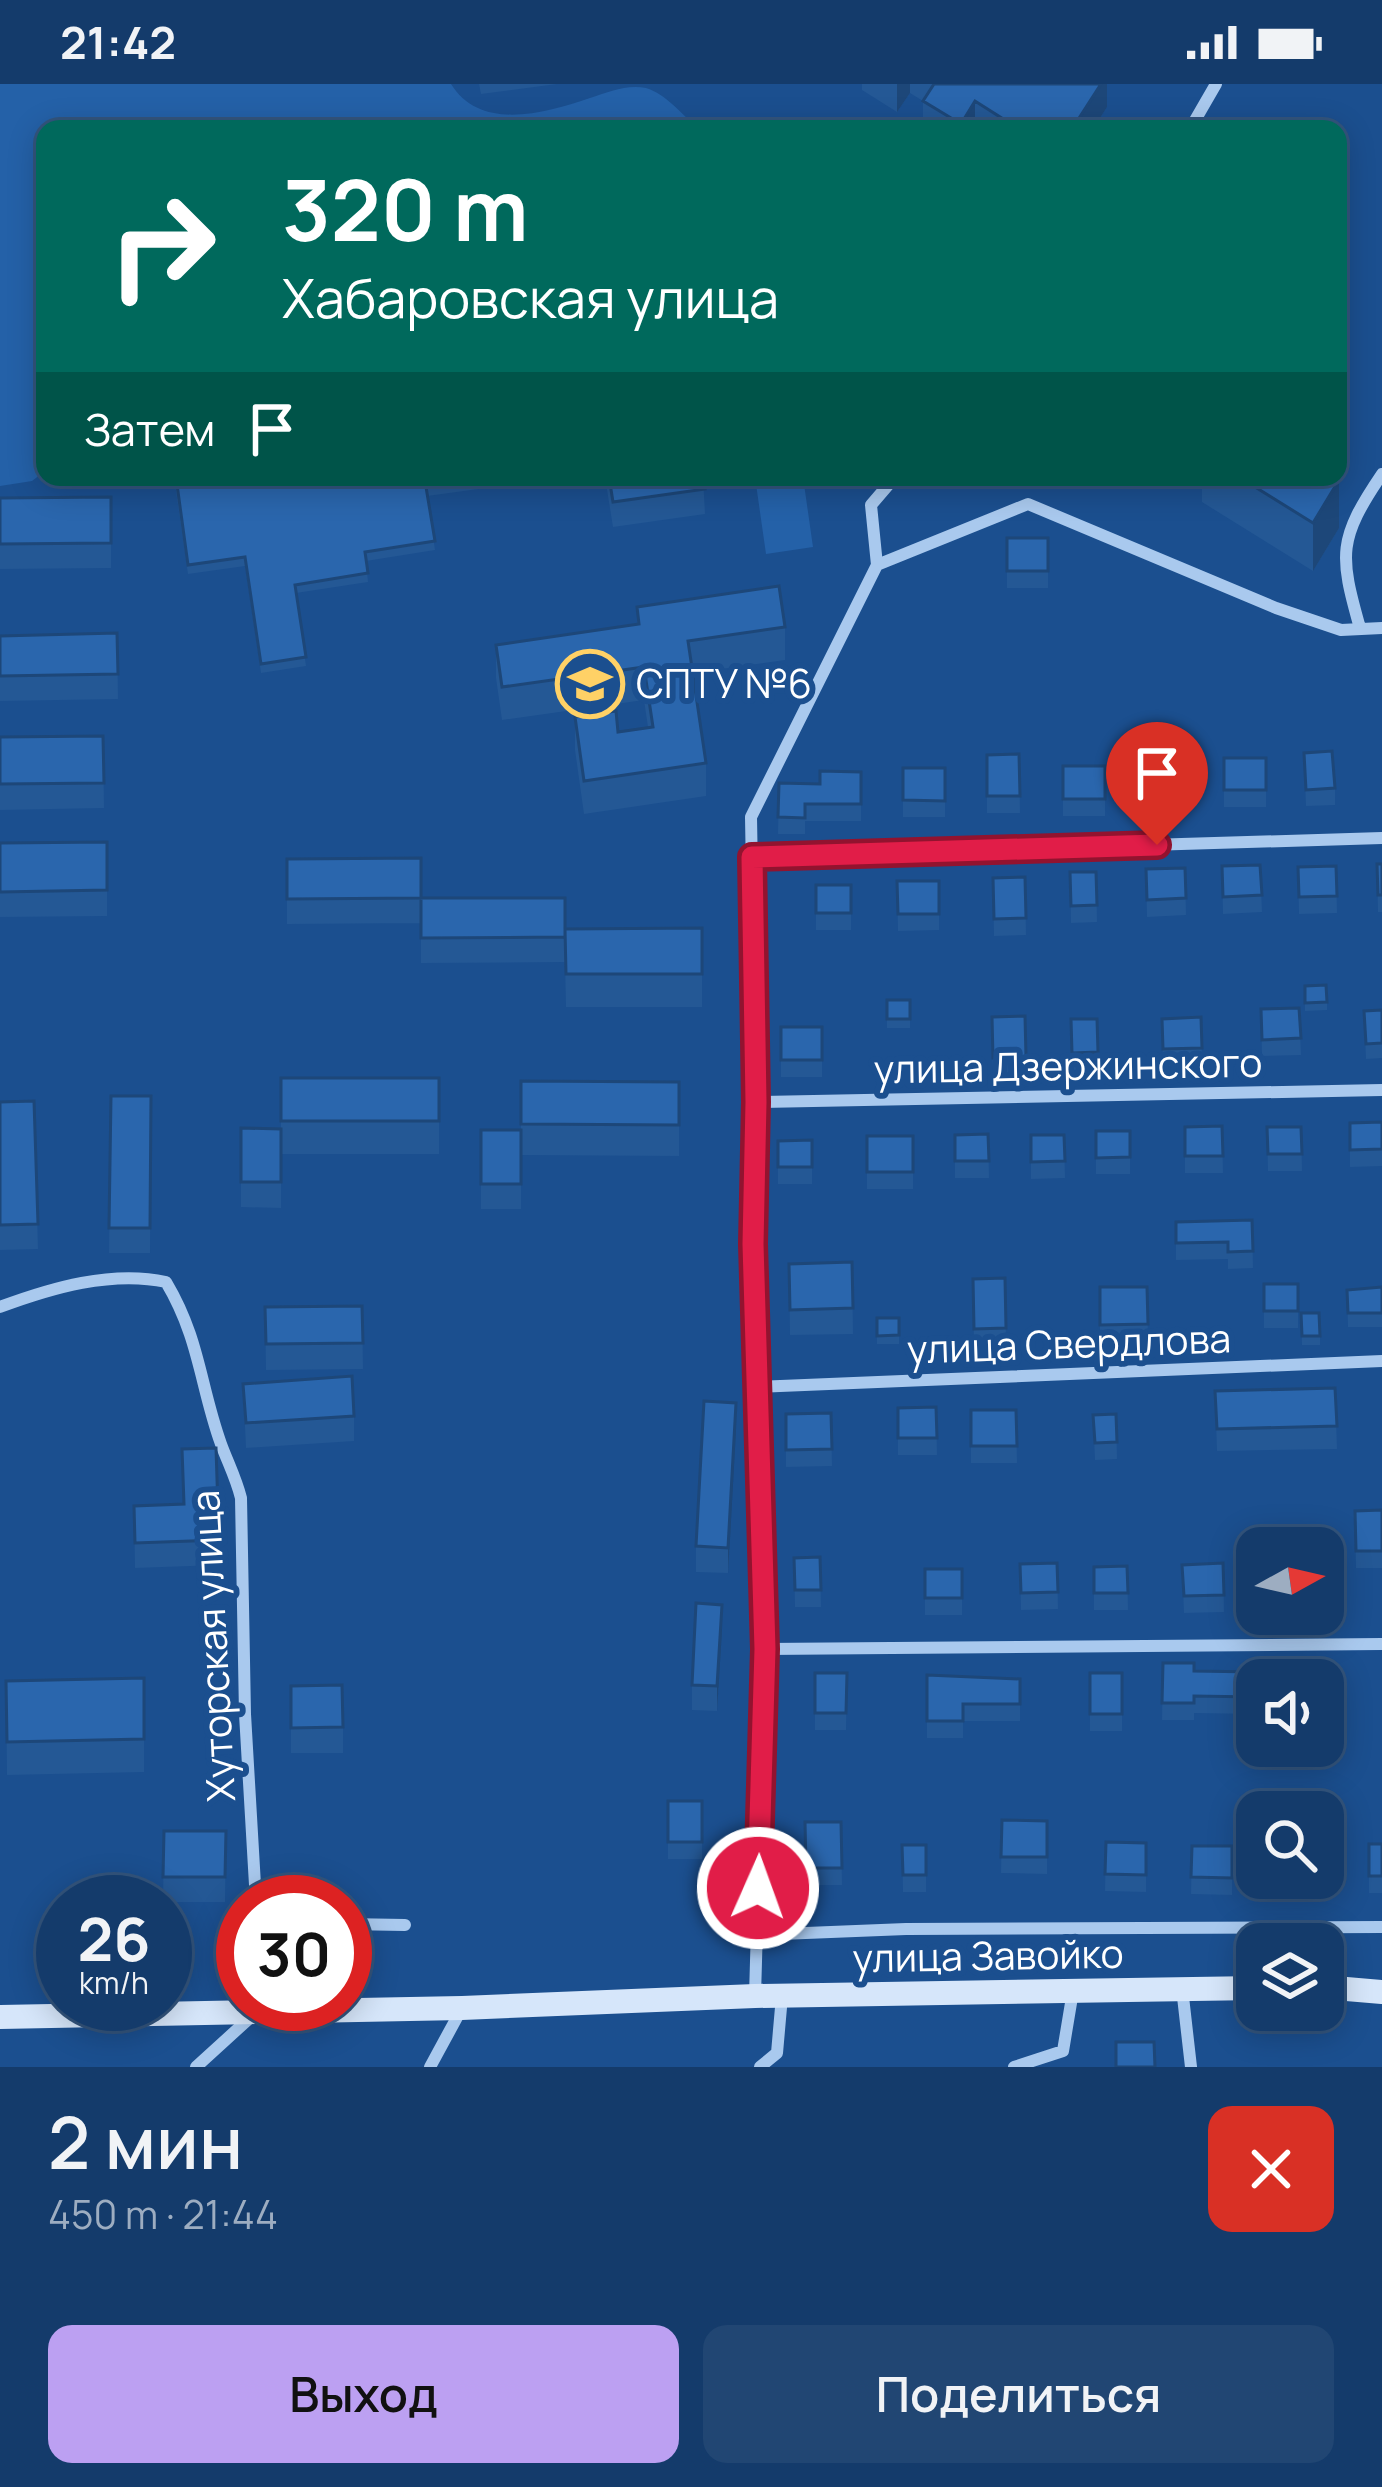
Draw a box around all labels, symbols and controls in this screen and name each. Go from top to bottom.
text: 21:42 [60,11,176,73]
text: 320 m [282,151,528,266]
icon: right [84,168,240,324]
text: Хабаровская улица [282,260,779,334]
icon: arrive [239,396,305,462]
text: Затем [84,398,215,460]
school or university icon: СПТУ №6 [555,649,625,719]
place label: СПТУ №6 [636,656,812,710]
pin [1106,722,1208,845]
icon: arrive [1124,740,1190,806]
street label: улица Дзержинского [873,1035,1263,1095]
street label: улица Свердлова [906,1310,1232,1376]
street label: Хуторская улица [177,1489,247,1803]
north arrow [1236,1527,1344,1635]
map controls [1236,1527,1344,2031]
button: sound [1236,1659,1344,1767]
button: search [1236,1791,1344,1899]
position arrow [695,1825,821,1951]
speed limit sign: 30 [216,1875,372,2031]
text: 26 [77,1897,151,1979]
button: layers [1236,1923,1344,2031]
street label: улица Завойко [852,1926,1124,1984]
text: km/h [79,1962,149,2003]
text: 2 мин [48,2092,243,2191]
button: close [1208,2106,1334,2232]
text: 450 m · 21:44 [48,2187,278,2241]
button: Выход [48,2325,679,2463]
button: Поделиться [703,2325,1334,2463]

